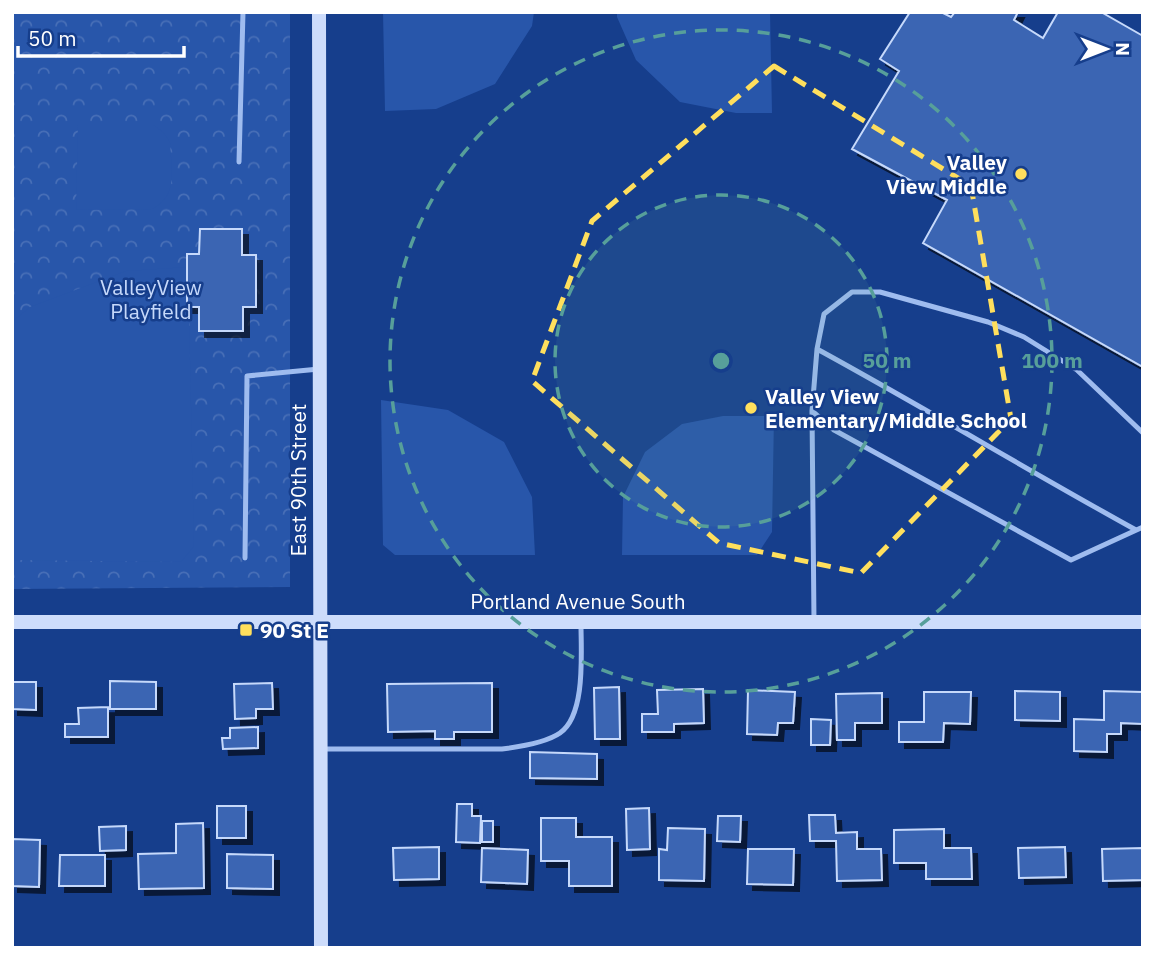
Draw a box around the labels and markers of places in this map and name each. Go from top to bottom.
place label: Valley View Middle [886,148,1008,200]
marker: Valley View Middle [1013,166,1029,182]
centre of rings [709,349,733,373]
place label: Valley View Elementary/Middle School [765,382,1027,434]
marker: Valley View Elementary/Middle School [743,400,759,416]
place label: 90 St E [260,616,329,644]
marker: 90 St E [238,622,254,638]

